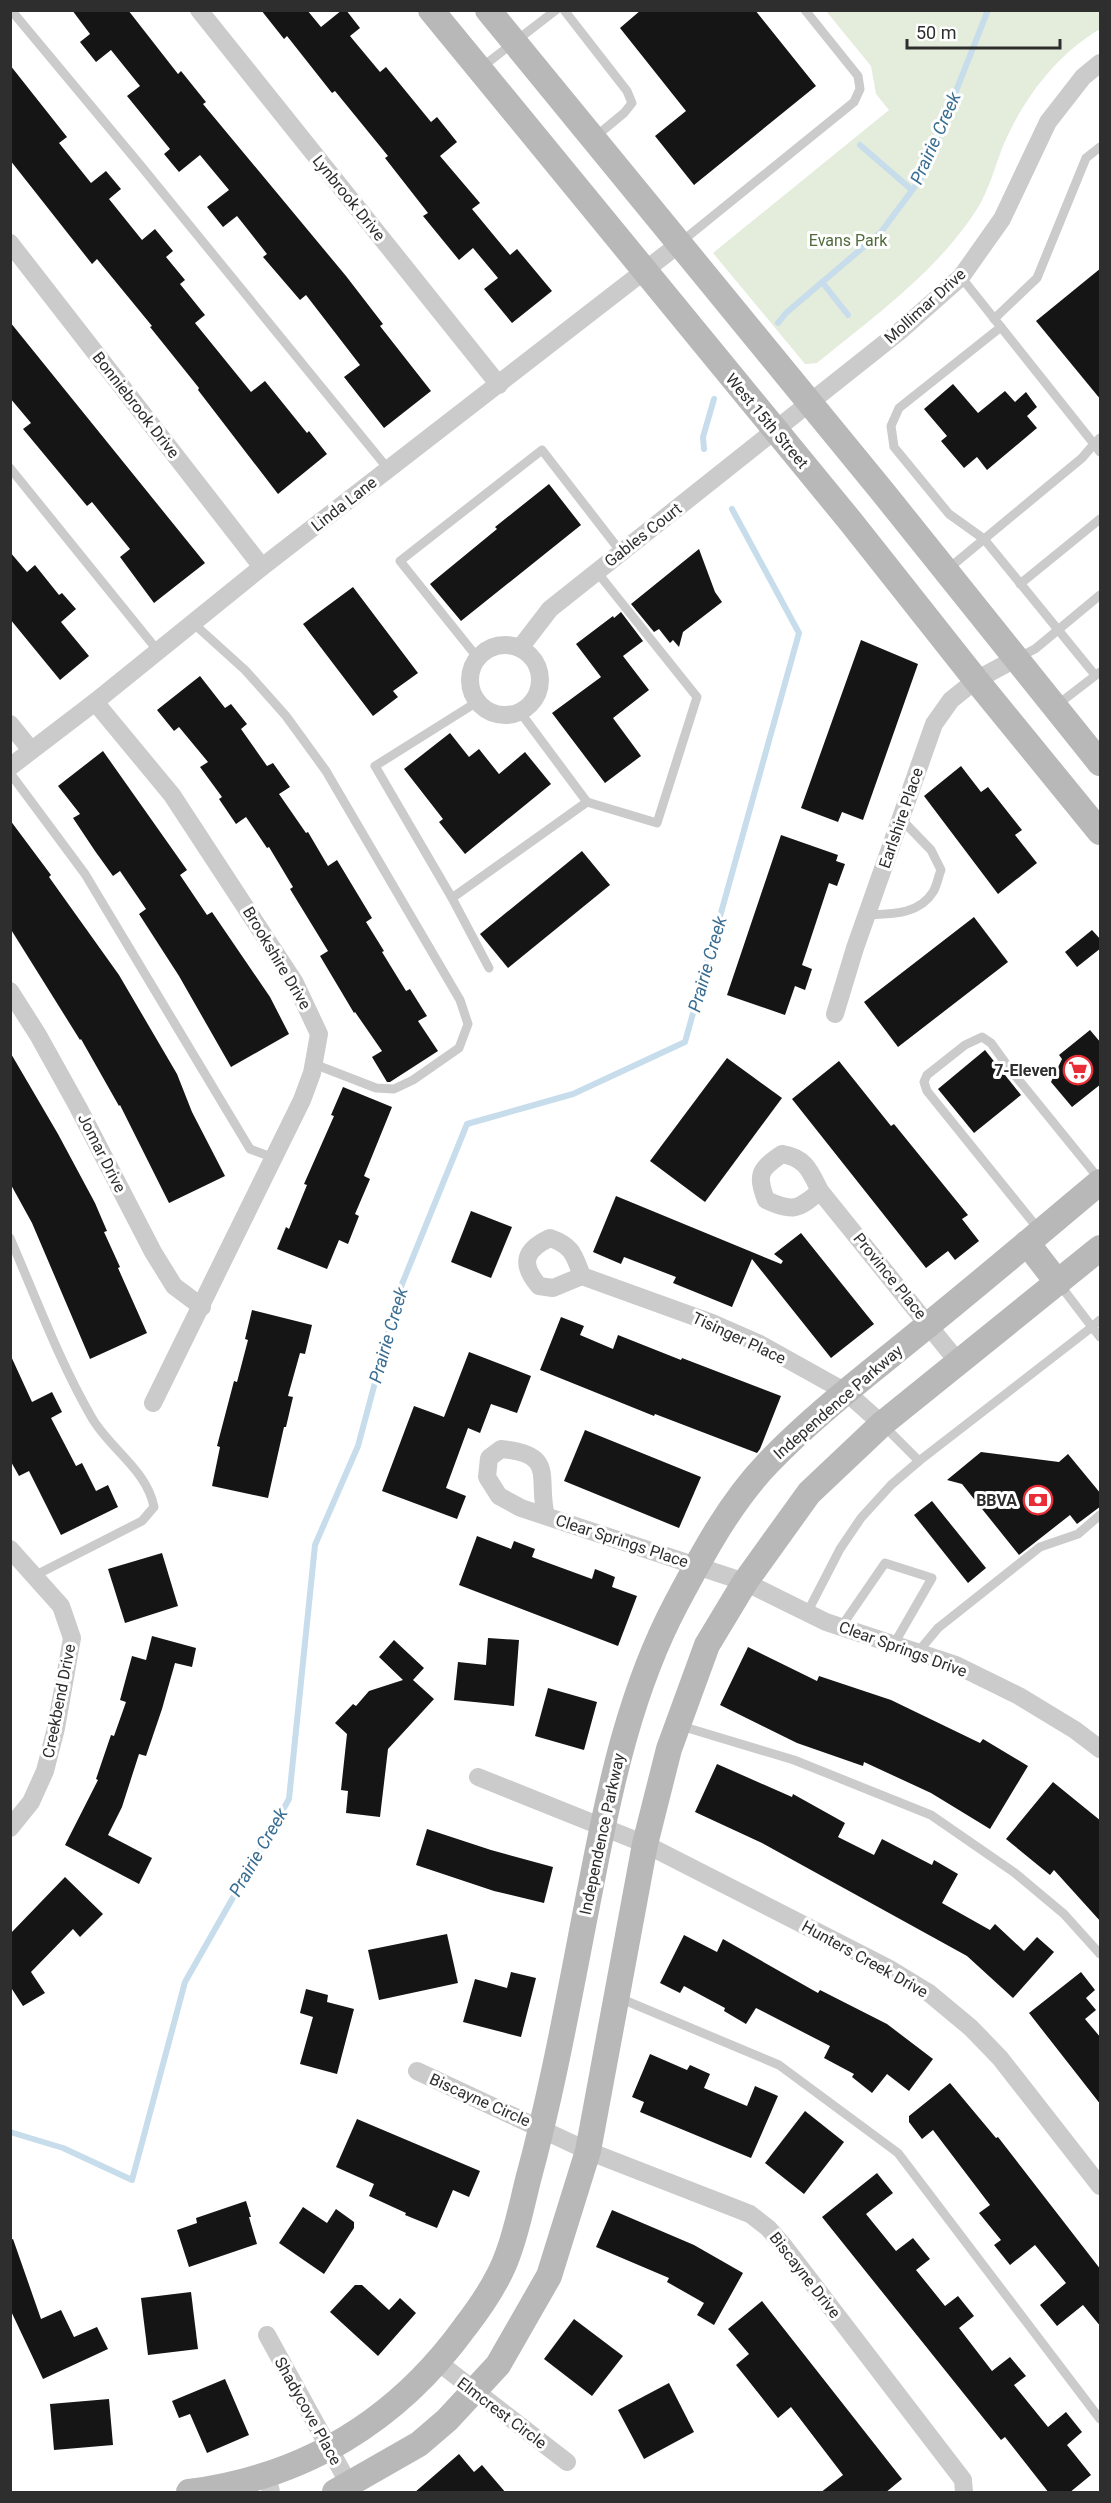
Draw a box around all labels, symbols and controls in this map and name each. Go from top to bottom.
scale bar [907,12,1060,50]
text: 50 m [916,22,956,43]
water label: Prairie Creek [905,88,965,187]
street label: Lynbrook Drive [309,151,389,245]
park label: Evans Park [809,231,888,250]
street label: Mollimar Drive [880,265,970,347]
street label: Bonniebrook Drive [89,348,183,462]
street label: West 15th Street [722,370,812,472]
street label: Linda Lane [308,473,380,535]
street label: Gables Court [601,499,685,571]
street label: Earlshire Place [875,765,927,871]
street label: Brookshire Drive [239,903,315,1013]
water label: Prairie Creek [683,913,731,1014]
supermarket icon: 7-Eleven [1062,1054,1094,1086]
place label: 7-Eleven [994,1061,1057,1080]
street label: Jomar Drive [74,1110,130,1196]
street label: Province Place [850,1229,930,1323]
water label: Prairie Creek [364,1284,412,1385]
street label: Tisinger Place [689,1308,789,1368]
street label: Independence Parkway [770,1341,907,1463]
bank icon: BBVA [1022,1484,1054,1516]
place label: BBVA [976,1491,1017,1510]
street label: Clear Springs Place [553,1511,691,1571]
street label: Clear Springs Drive [836,1617,970,1681]
street label: Creekbend Drive [39,1642,79,1760]
street label: Independence Parkway [576,1751,628,1916]
water label: Prairie Creek [224,1803,292,1900]
street label: Hunters Creek Drive [799,1916,931,2002]
street label: Biscayne Circle [427,2069,533,2131]
street label: Biscayne Drive [766,2228,844,2322]
street label: Shadycove Place [270,2354,346,2468]
street label: Elmcrest Circle [454,2373,550,2453]

